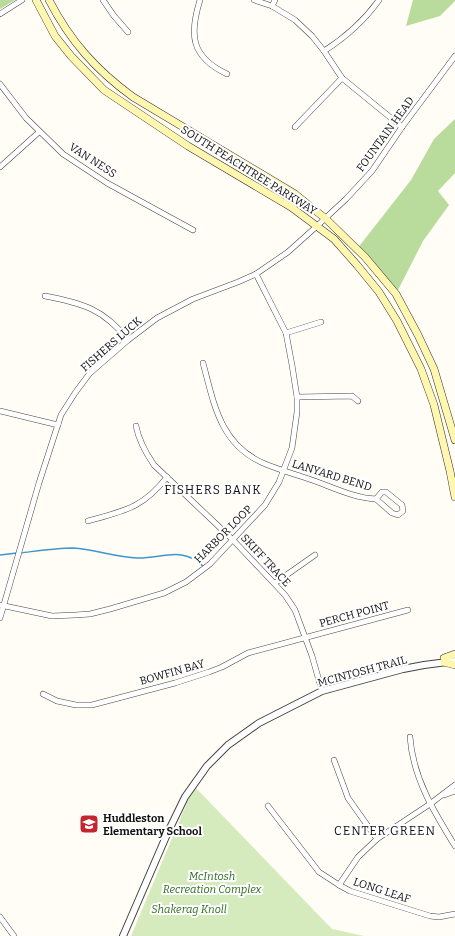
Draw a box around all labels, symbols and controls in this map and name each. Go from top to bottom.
street label: FOUNTAIN HEAD [354,94,417,174]
street label: SOUTH PEACHTREE PARKWAY [178,123,320,218]
street label: VAN NESS [67,140,119,181]
street label: FISHERS LUCK [78,314,145,374]
street label: LANYARD BEND [290,457,374,494]
district label: FISHERS BANK [164,483,262,497]
street label: HARBOR LOOP [192,502,255,566]
street label: SKIFF TRACE [238,531,293,589]
street label: PERCH POINT [318,599,391,630]
street label: MCINTOSH TRAIL [316,653,408,690]
street label: BOWFIN BAY [138,657,207,688]
place label: Huddleston Elementary School [103,812,202,838]
school or university icon: Huddleston Elementary School [78,813,100,835]
district label: CENTER GREEN [334,824,436,838]
park label: McIntosh Recreation Complex [163,870,262,896]
street label: LONG LEAF [352,875,412,906]
park label: Shakerag Knoll [151,903,227,916]

